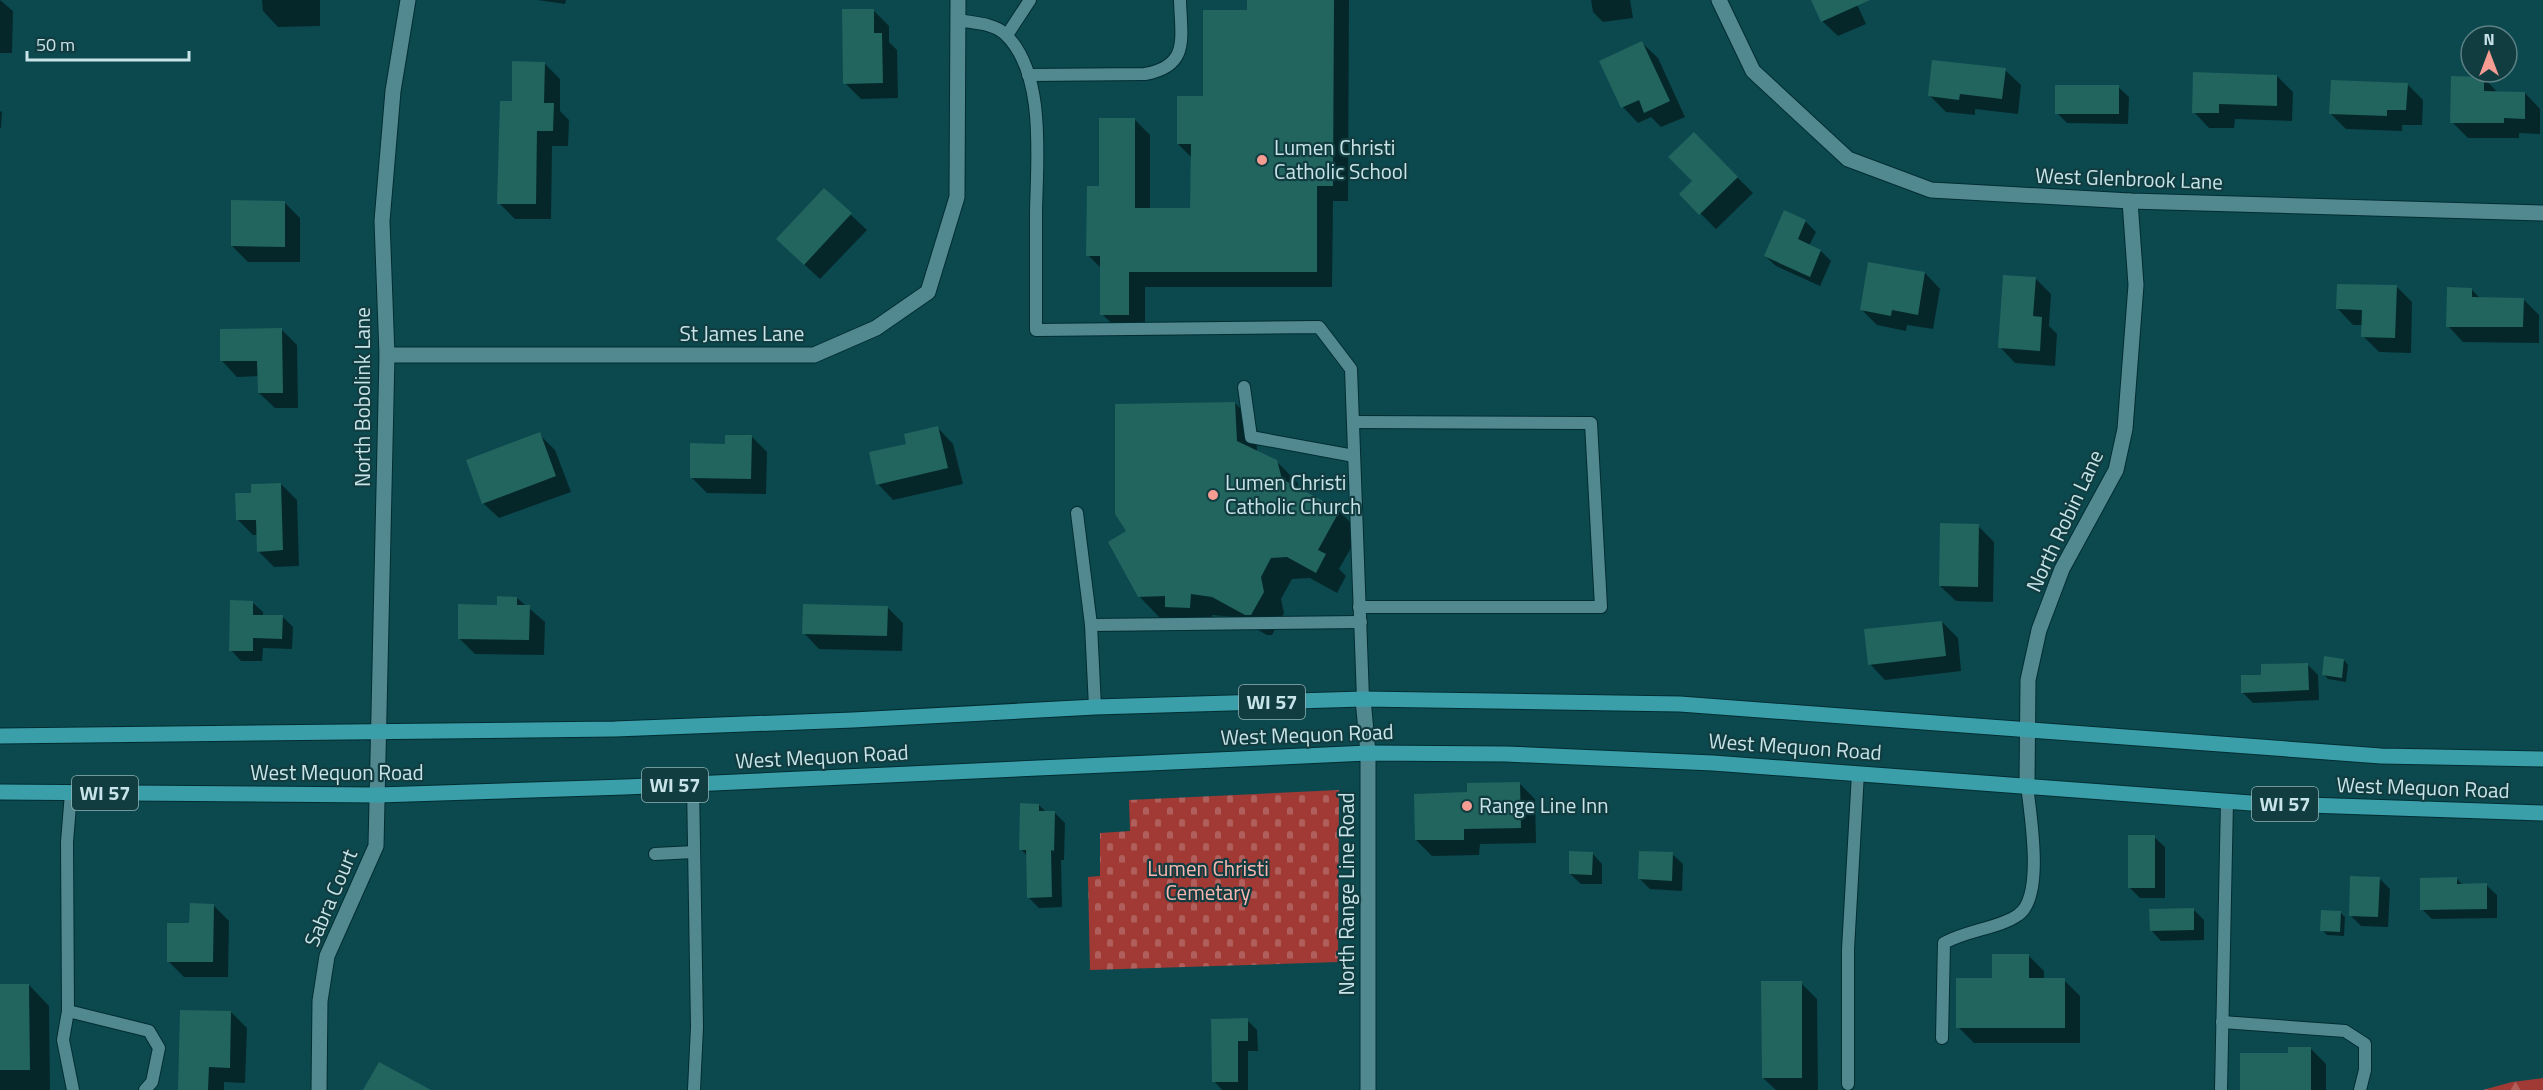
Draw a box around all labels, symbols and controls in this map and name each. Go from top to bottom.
scale bar [27,24,189,62]
north arrow [2459,24,2519,84]
text: N [2483,27,2495,51]
text: 50 m [36,31,75,58]
place label: Lumen Christi Catholic School [1274,131,1408,187]
marker: Lumen Christi Catholic School [1255,153,1269,167]
street label: West Glenbrook Lane [2035,159,2223,197]
street label: North Bobolink Lane [346,307,378,487]
street label: St James Lane [680,317,804,349]
street label: North Robin Lane [2017,444,2111,597]
place label: Lumen Christi Catholic Church [1225,466,1361,522]
marker: Lumen Christi Catholic Church [1206,488,1220,502]
road number: WI 57 [1239,685,1305,719]
street label: West Mequon Road [1220,715,1394,753]
street label: West Mequon Road [1707,724,1883,768]
street label: West Mequon Road [735,735,909,777]
street label: West Mequon Road [250,756,424,788]
road number: WI 57 [642,768,708,802]
street label: West Mequon Road [2336,768,2510,806]
road number: WI 57 [72,776,138,810]
road number: WI 57 [2252,787,2318,821]
place label: Range Line Inn [1479,789,1609,821]
street label: North Range Line Road [1330,792,1362,996]
marker: Range Line Inn [1460,799,1474,813]
street label: Sabra Court [295,843,365,951]
park label: Lumen Christi Cemetary [1147,852,1269,908]

